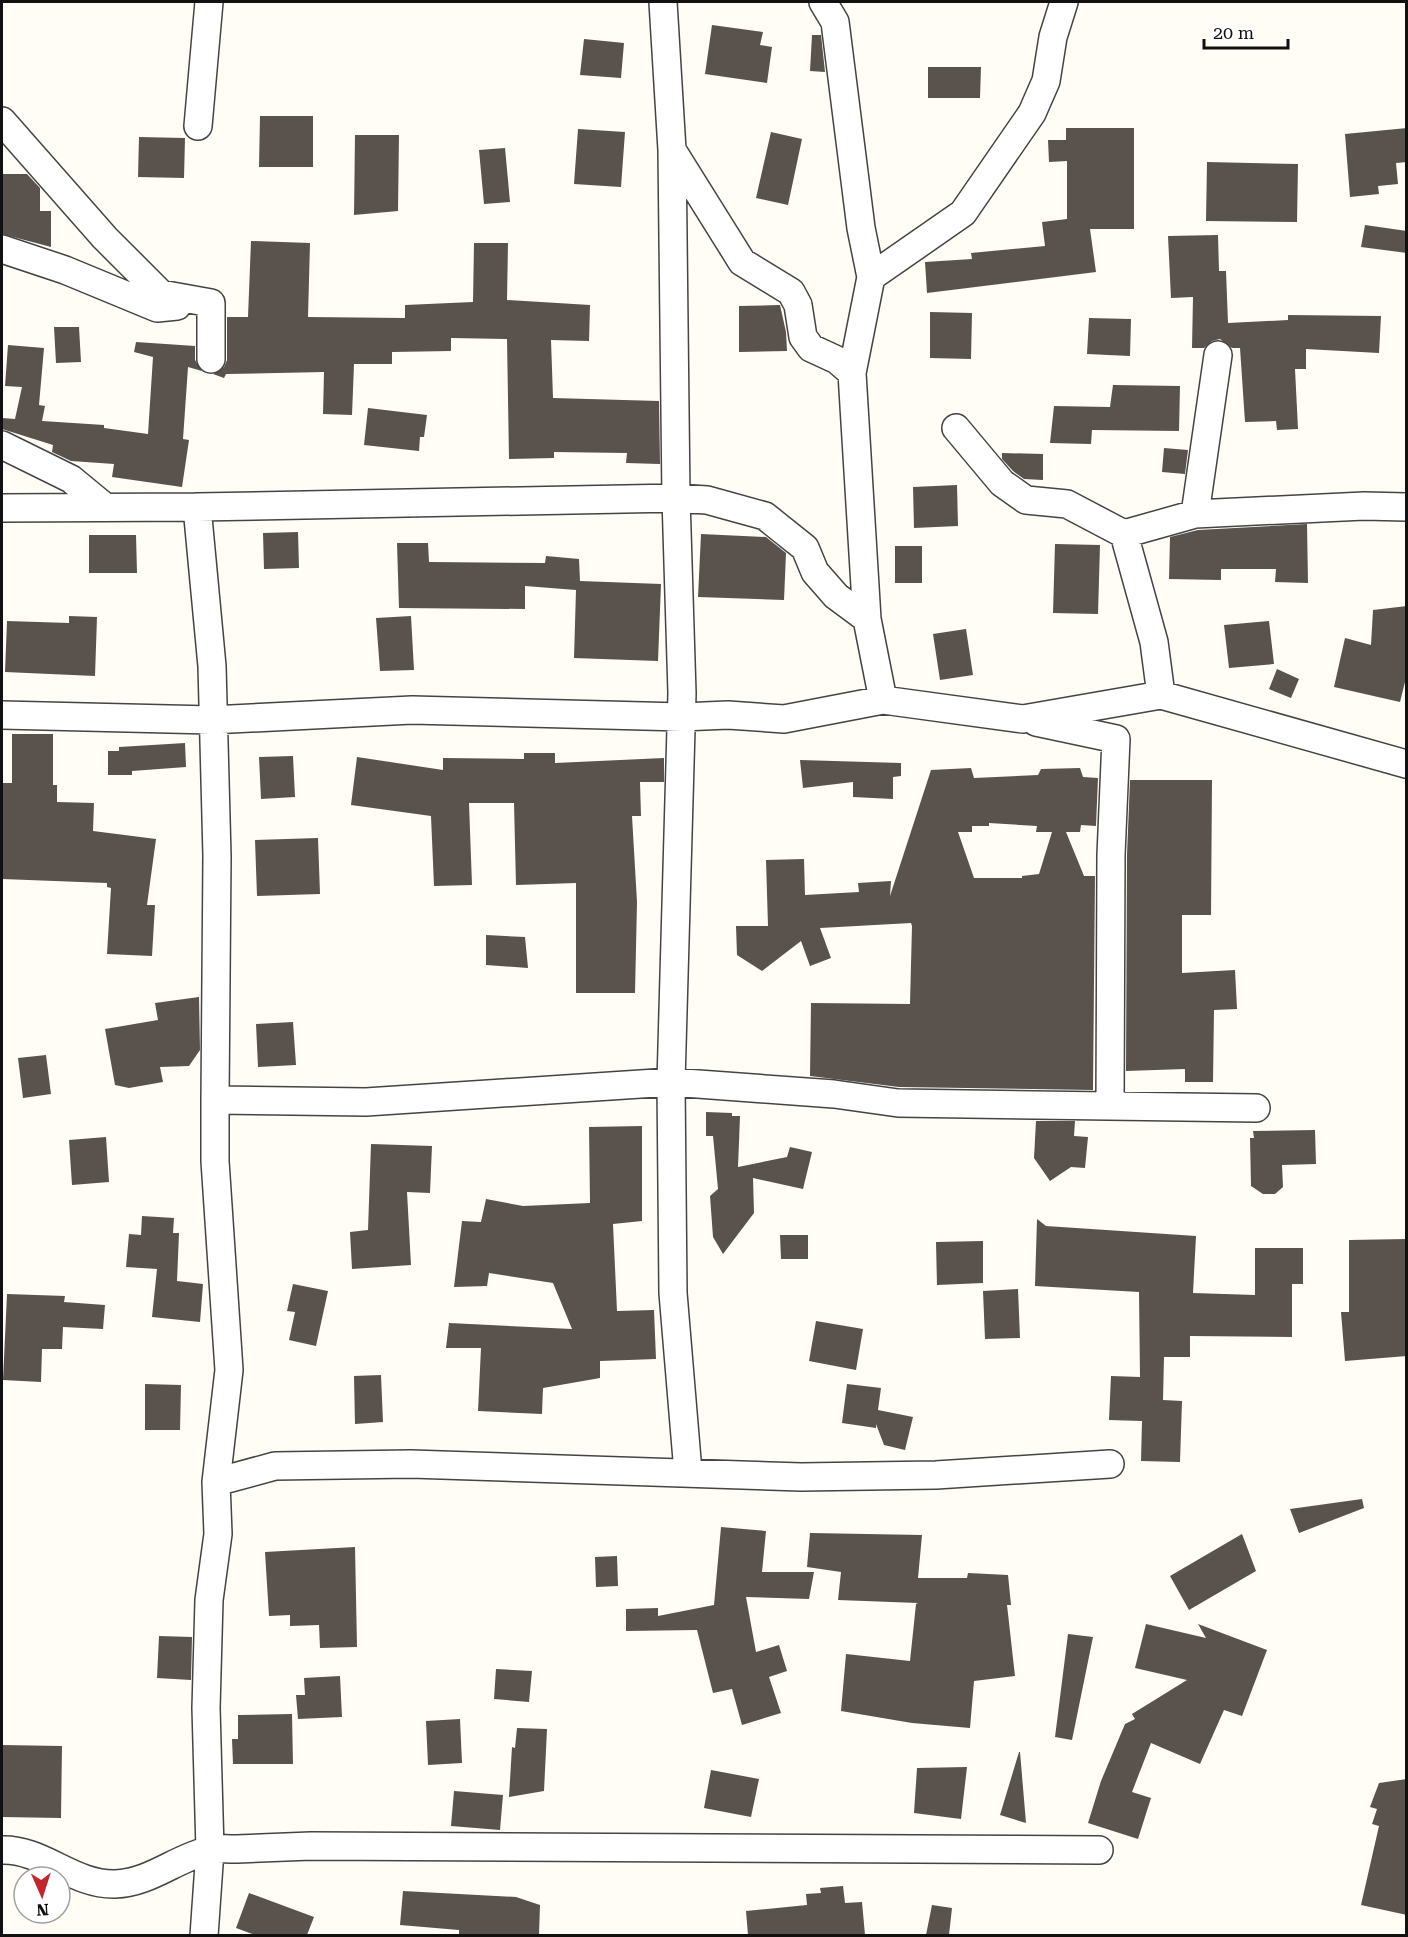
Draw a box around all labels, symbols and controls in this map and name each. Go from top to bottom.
scale bar [1204,12,1288,50]
text: 20 m [1213,22,1254,43]
north arrow [12,1865,72,1925]
text: N [36,1900,49,1919]

